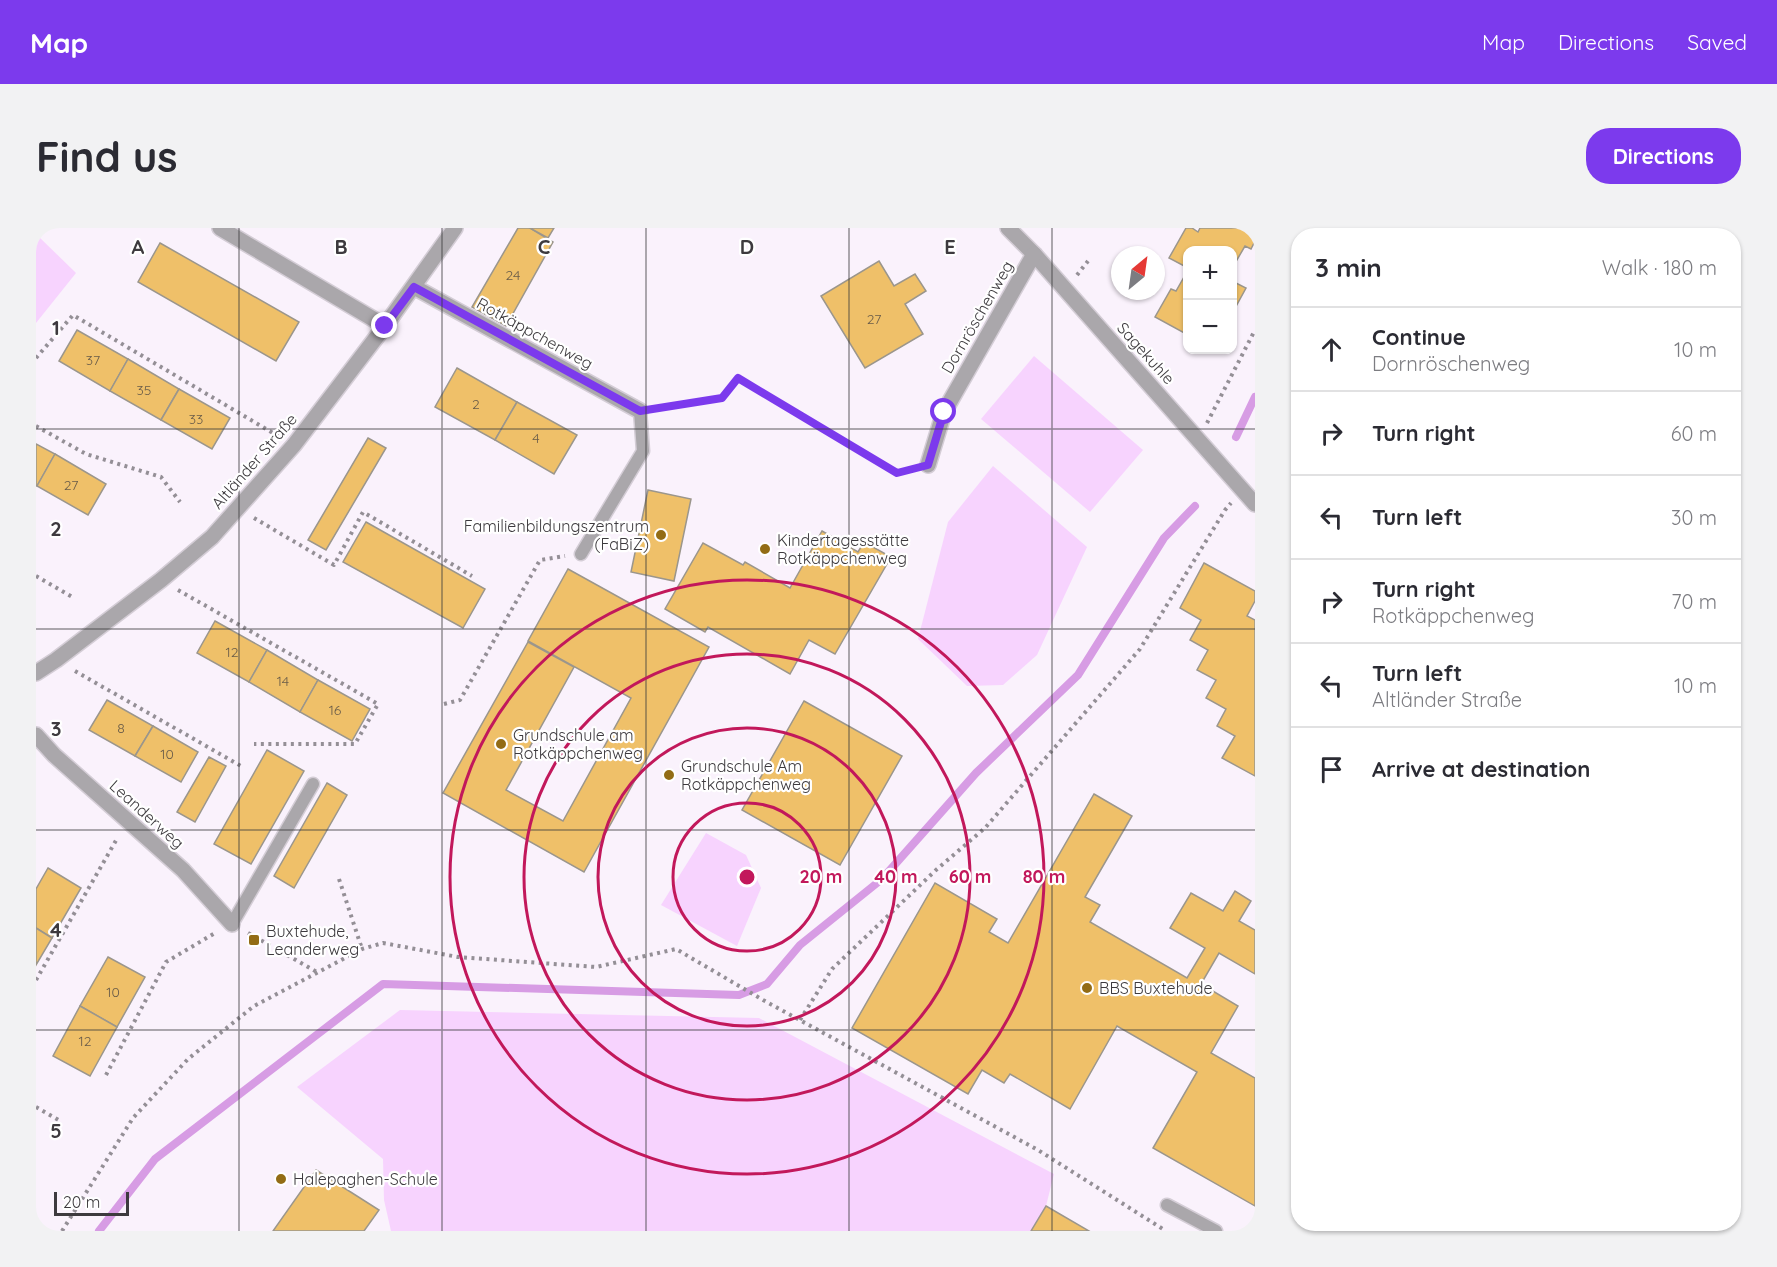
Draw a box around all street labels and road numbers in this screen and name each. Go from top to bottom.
street label: Dornröschenweg [937,257,1017,377]
street label: Rotkäppchenweg [473,293,597,373]
street label: Sagekuhle [1113,318,1179,388]
street label: Altländer Straße [207,409,301,513]
street label: Leanderweg [106,775,188,853]

